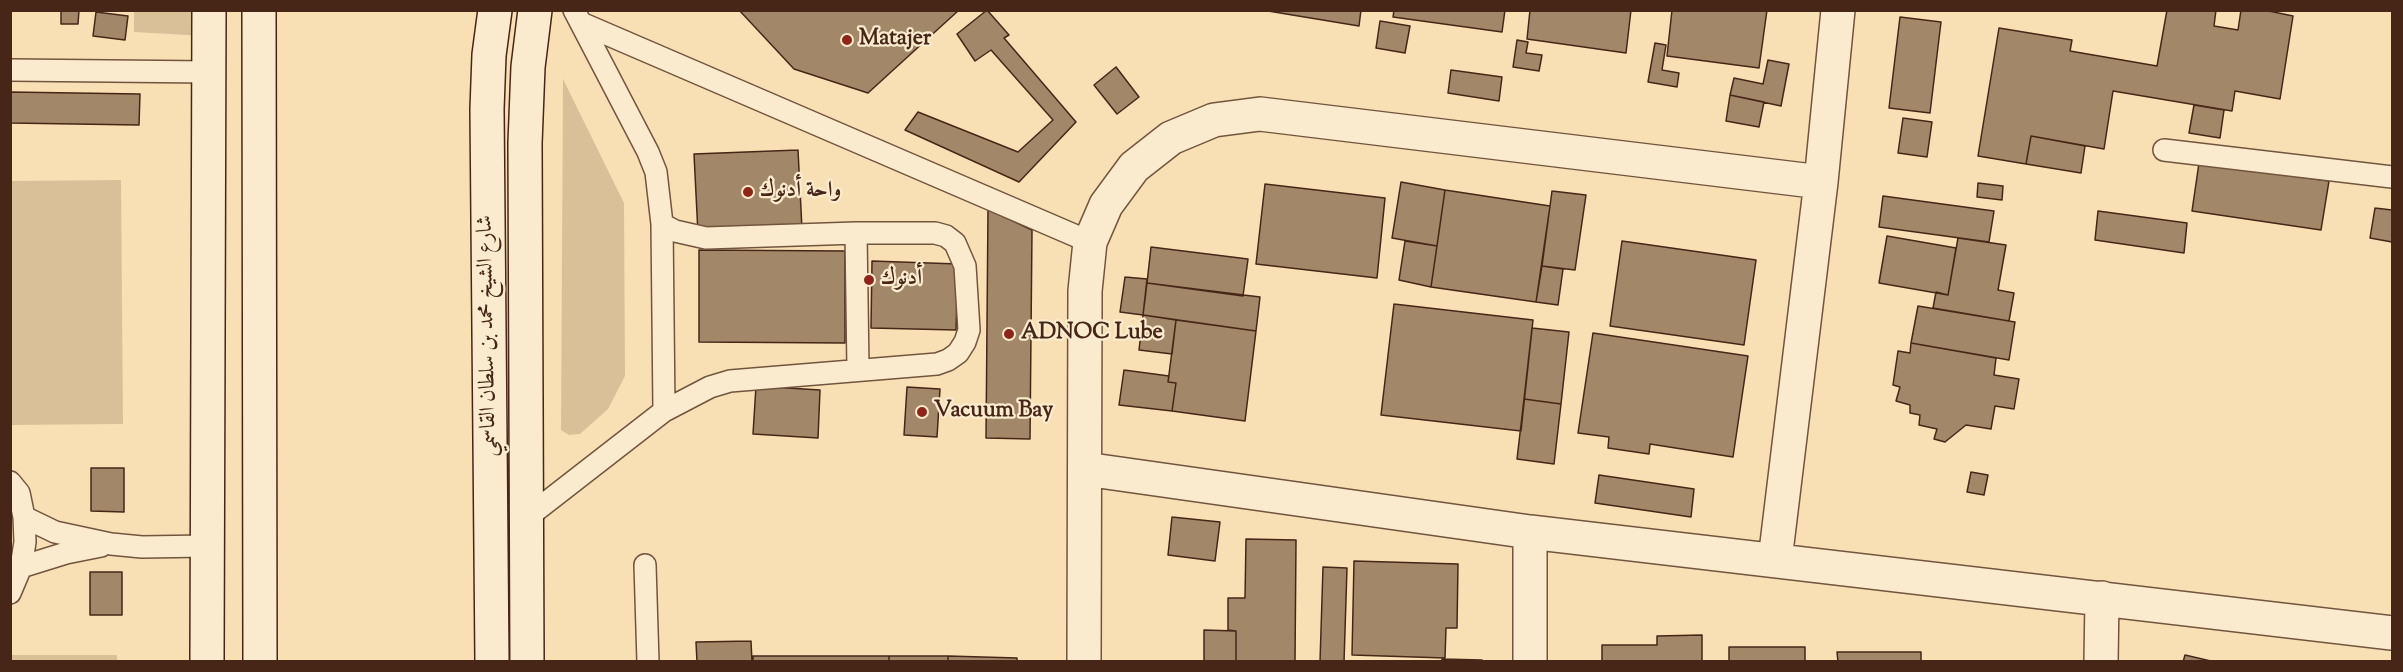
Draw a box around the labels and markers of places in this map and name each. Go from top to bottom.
place label: Matajer [859,27,931,53]
marker: Matajer [840,33,854,47]
place label: واحة أدنوك [760,179,841,205]
marker: واحة أدنوك [741,185,755,199]
place label: أدنوك [881,267,922,293]
marker: أدنوك [862,273,876,287]
place label: ADNOC Lube [1021,321,1163,347]
marker: ADNOC Lube [1002,327,1016,341]
place label: Vacuum Bay [934,399,1053,425]
marker: Vacuum Bay [915,405,929,419]

